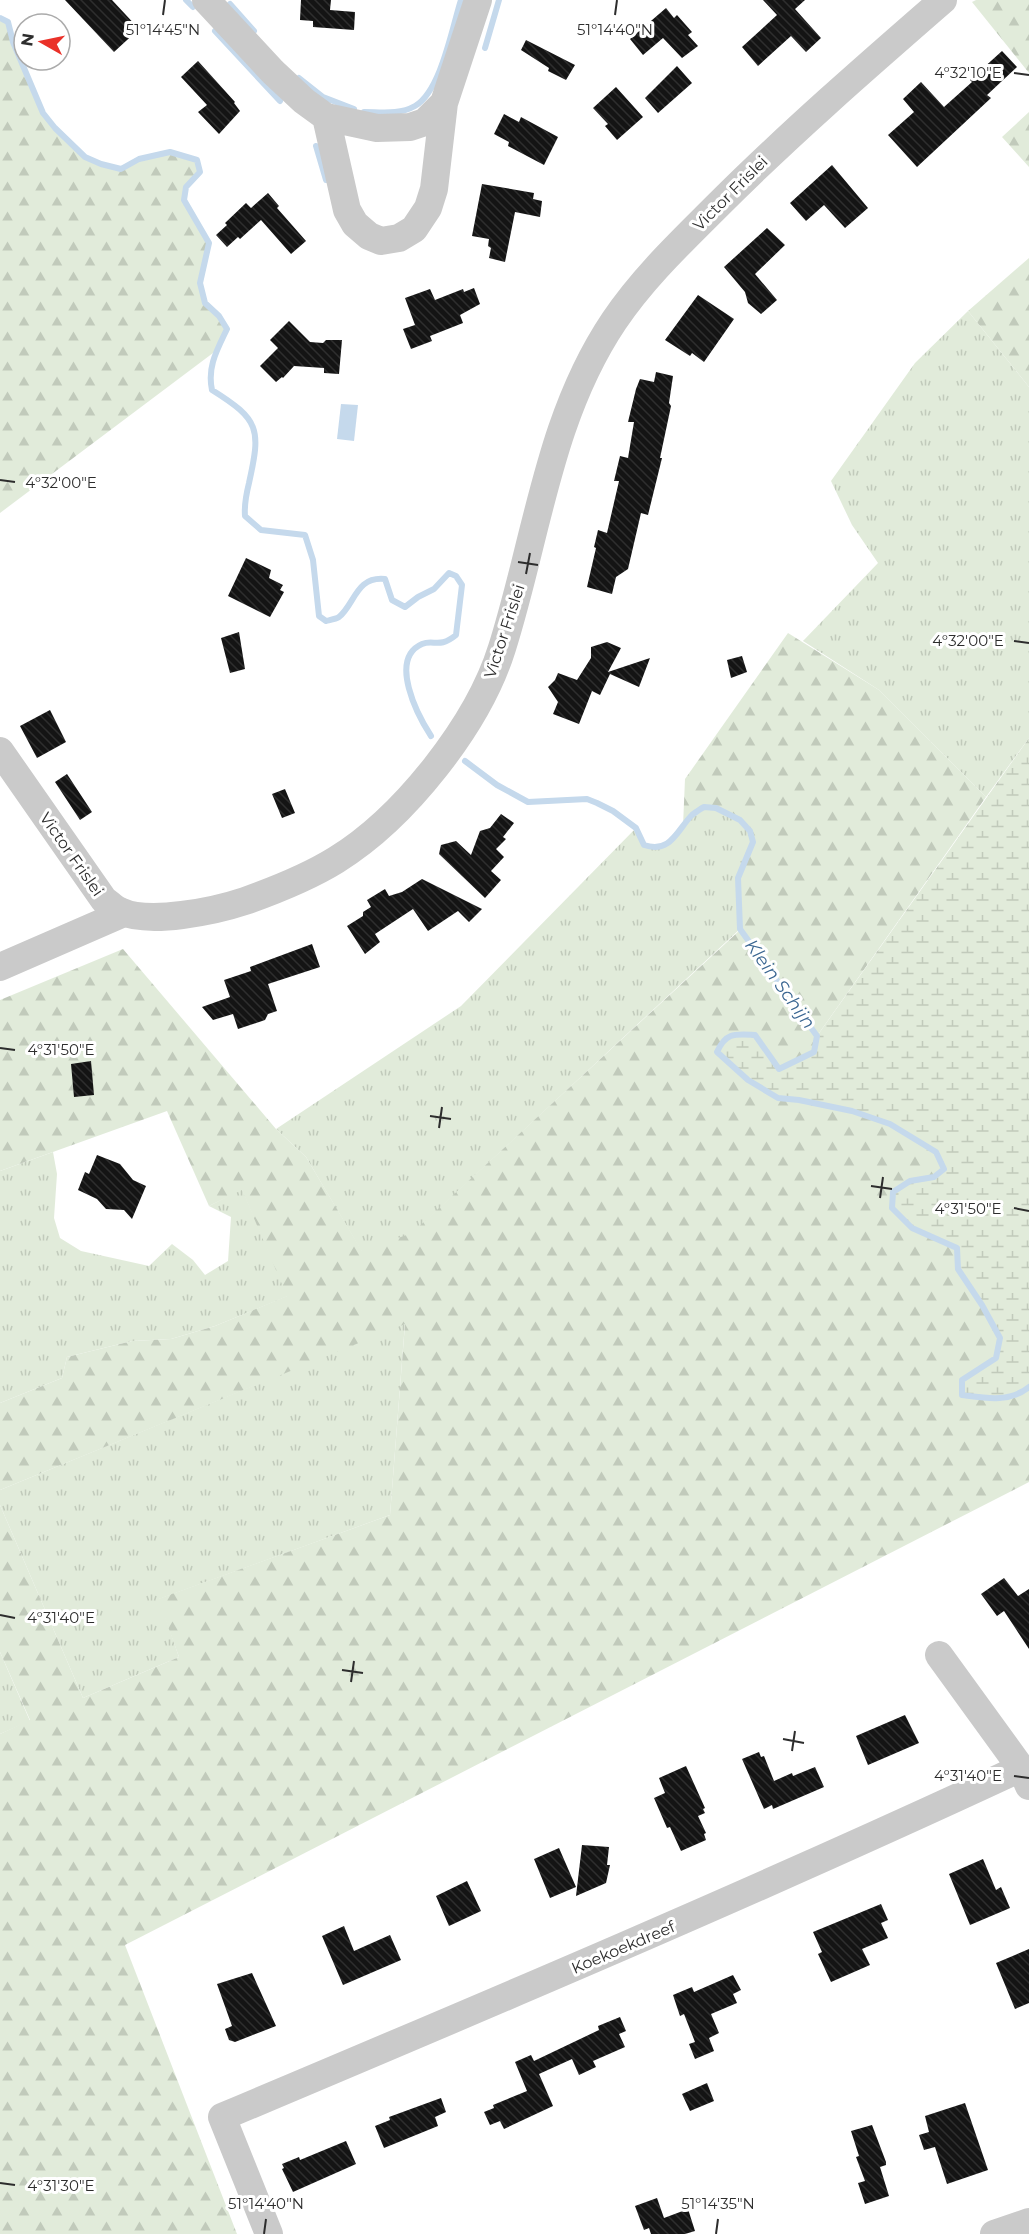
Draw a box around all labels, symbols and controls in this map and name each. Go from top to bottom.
north arrow [12,12,72,72]
text: 51°14'45"N [126,20,200,39]
text: 51°14'40"N [577,20,653,39]
text: N [17,32,38,48]
text: 4°32'10"E [934,63,1002,82]
street label: Victor Frislei [689,152,772,235]
text: 4°32'00"E [25,473,97,492]
street label: Victor Frislei [480,582,529,681]
text: 4°32'00"E [932,631,1004,650]
street label: Victor Frislei [36,809,107,900]
water label: Klein Schijn [740,935,820,1033]
text: 4°31'50"E [27,1040,95,1059]
text: 4°31'50"E [934,1199,1002,1218]
text: 4°31'40"E [27,1608,95,1627]
text: 4°31'40"E [934,1766,1002,1785]
street label: Koekoekdreef [569,1917,678,1978]
text: 4°31'30"E [27,2176,95,2195]
text: 51°14'40"N [228,2194,304,2213]
text: 51°14'35"N [681,2194,755,2213]

